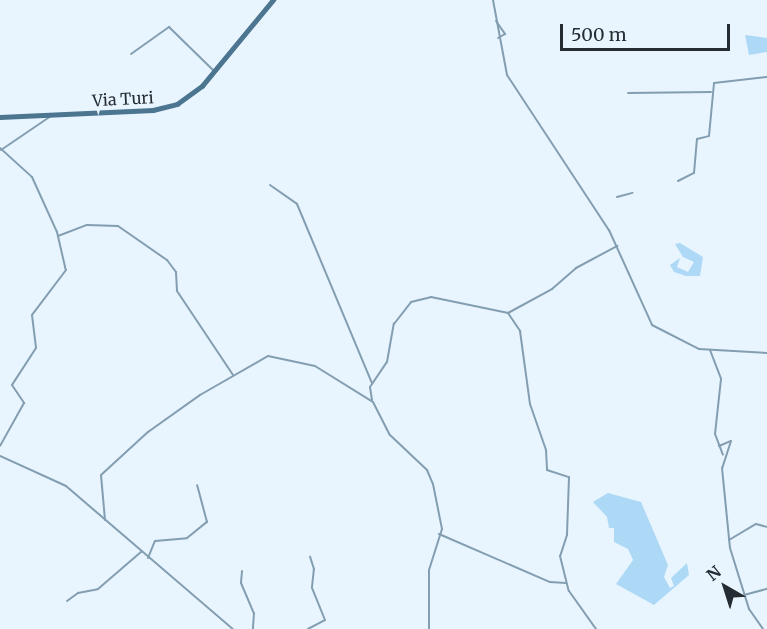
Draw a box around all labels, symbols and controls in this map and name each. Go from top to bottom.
scale bar [563,12,732,50]
text: 500 m [571,23,627,46]
street label: Via Turi [92,88,154,110]
north arrow [695,557,755,617]
text: N [702,561,725,585]

